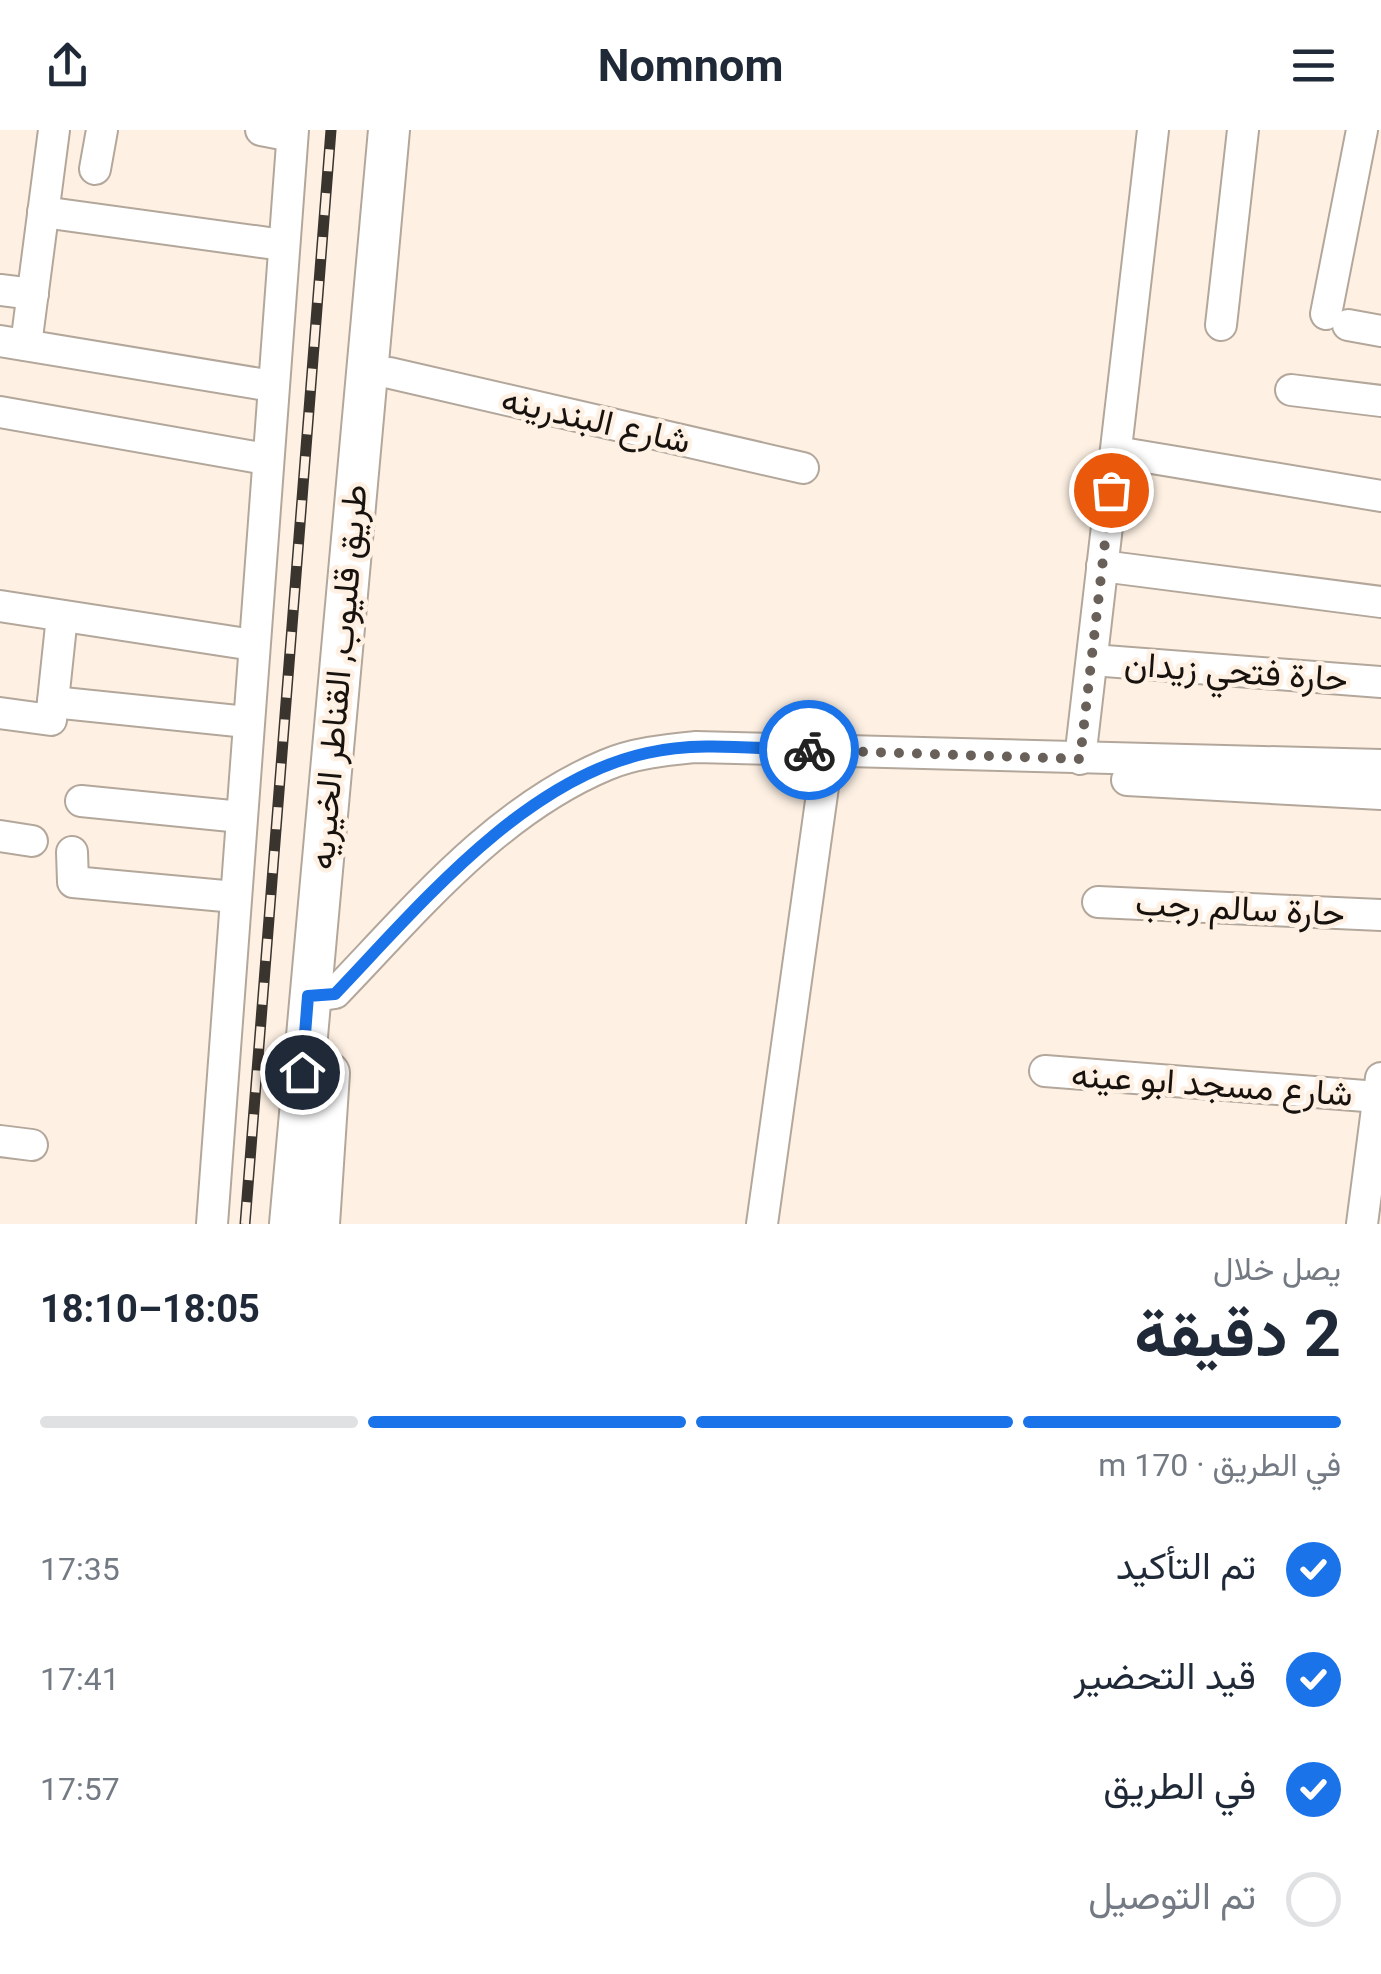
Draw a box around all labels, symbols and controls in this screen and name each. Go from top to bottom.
icon: share [40,38,95,93]
icon: menu [1286,38,1341,93]
text: Nomnom [598,39,783,92]
street label: شارع البندرينه [497,379,694,465]
pin [1069,448,1154,533]
icon: bag [1084,463,1139,518]
street label: طريق قليوب, القناطر الخيريه [301,483,377,871]
street label: حارة فتحي زيدان [1122,643,1349,708]
courier [759,700,859,800]
icon: bike [782,723,837,778]
street label: حارة سالم رجب [1134,883,1346,936]
pin [260,1030,345,1115]
icon: home [275,1045,330,1100]
street label: شارع مسجد ابو عينه [1070,1054,1354,1118]
text: يصل خلال [1213,1250,1341,1288]
text: 18:05–18:10 [40,1287,260,1331]
text: 2 دقيقة [1134,1296,1341,1372]
text: في الطريق · 170 m [1098,1446,1341,1484]
icon: check [1286,1542,1341,1597]
text: تم التأكيد [1116,1544,1256,1588]
text: 17:35 [40,1550,120,1588]
icon: check [1286,1652,1341,1707]
text: قيد التحضير [1073,1654,1256,1698]
text: 17:41 [40,1660,120,1698]
icon: check [1286,1762,1341,1817]
text: في الطريق [1103,1764,1256,1808]
text: 17:57 [40,1770,120,1808]
text: تم التوصيل [1088,1874,1256,1918]

